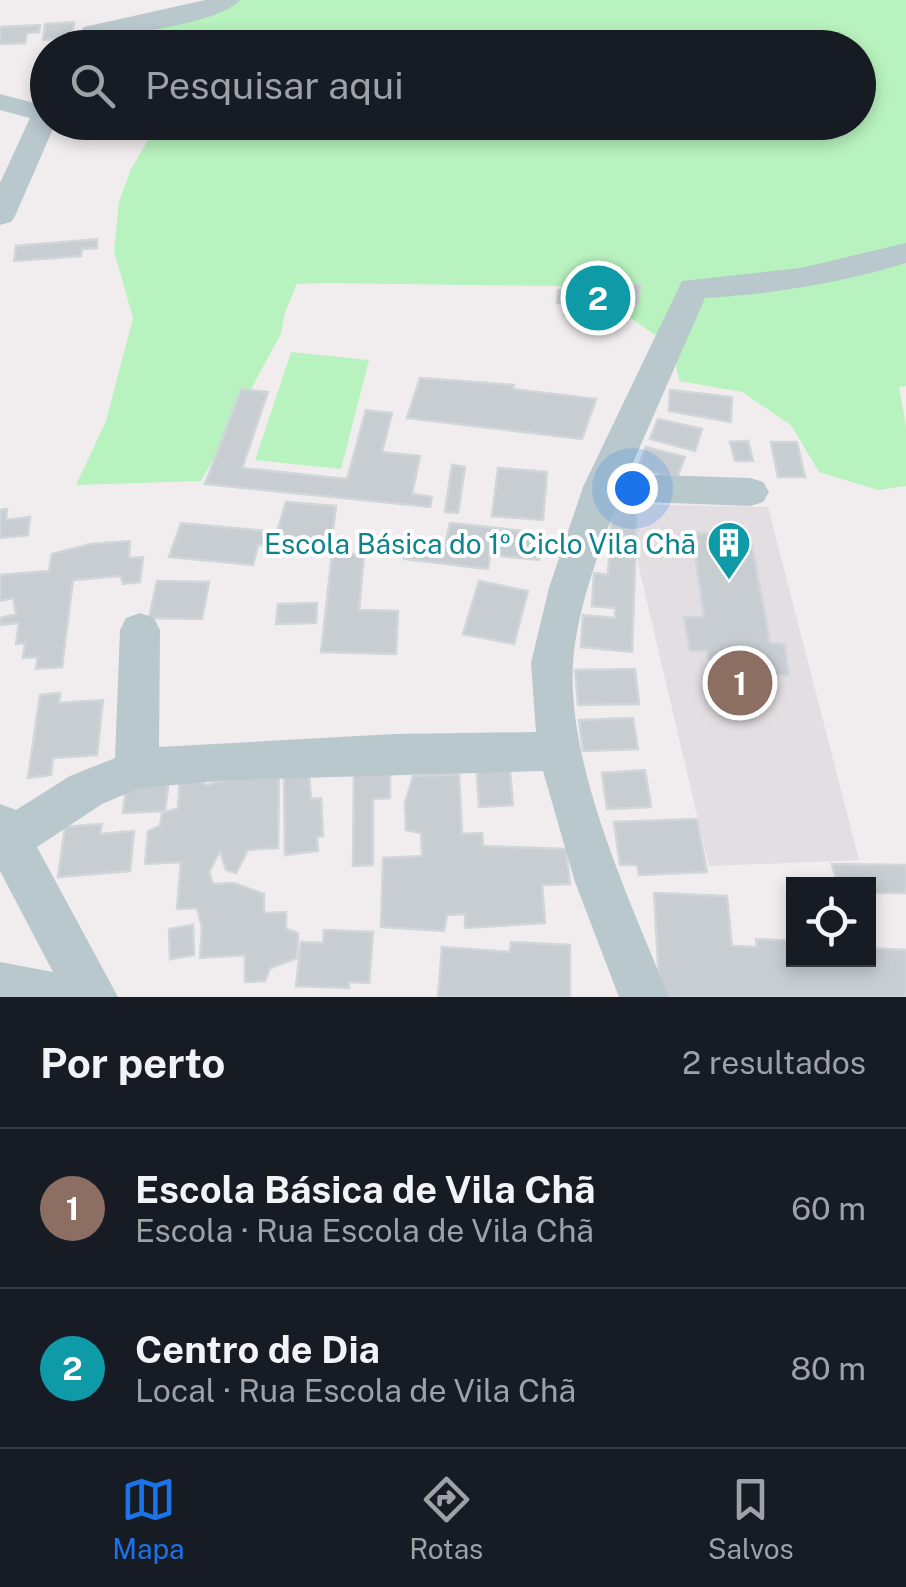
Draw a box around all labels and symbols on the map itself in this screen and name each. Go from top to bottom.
pin: 2 [566,260,630,336]
your location [607,463,658,514]
building icon: Escola Básica do 1º Ciclo Vila Chã [706,520,752,581]
place label: Escola Básica do 1º Ciclo Vila Chã [264,527,696,560]
pin: 1 [708,646,772,720]

